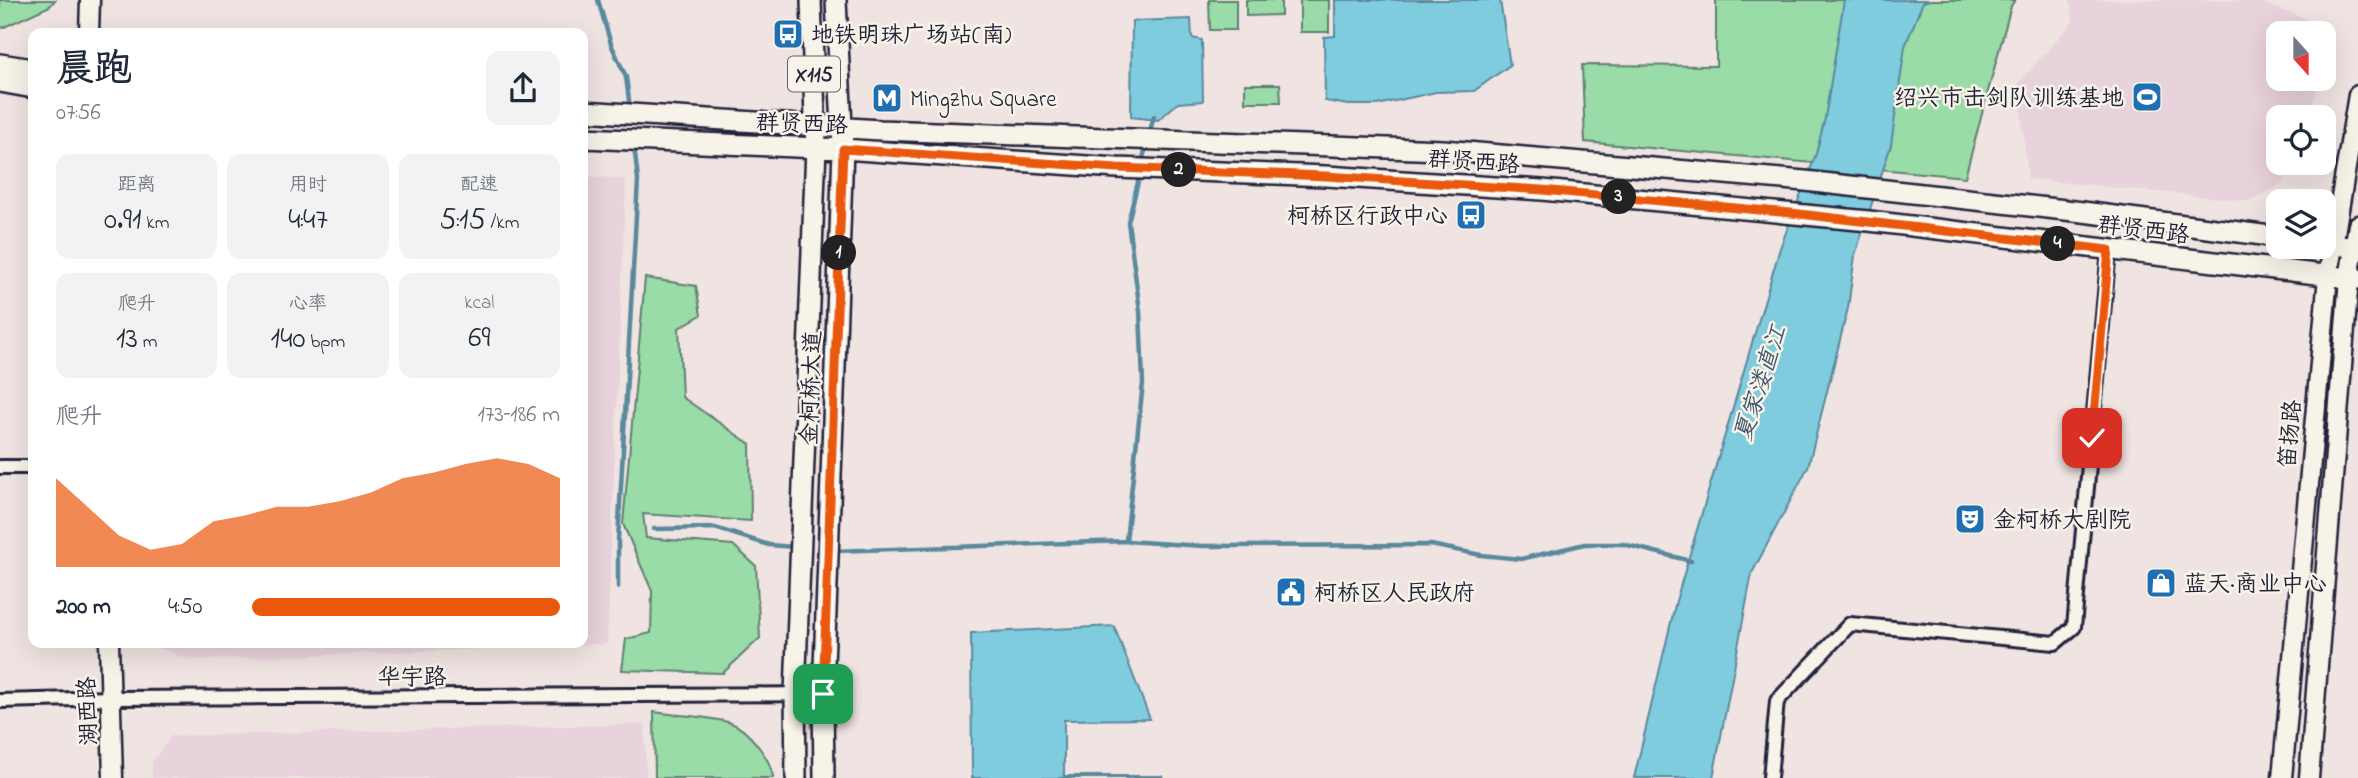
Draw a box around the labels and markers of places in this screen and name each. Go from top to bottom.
bus stop icon: 地铁明珠广场站(南) [771,17,805,51]
place label: 地铁明珠广场站(南) [811,20,1012,53]
sports icon: 绍兴市击剑队训练基地 [2130,80,2164,114]
metro station icon: Mingzhu Square [870,81,904,115]
place label: 绍兴市击剑队训练基地 [1894,83,2124,116]
place label: Mingzhu Square [910,84,1057,118]
pin: 2 [1162,152,1196,188]
pin: 3 [1602,180,1636,214]
bus stop icon: 柯桥区行政中心 [1454,198,1488,232]
place label: 柯桥区行政中心 [1287,201,1448,234]
pin: 4 [2040,226,2076,262]
pin: 1 [822,236,856,270]
pin [2062,408,2122,468]
theatre icon: 金柯桥大剧院 [1953,502,1987,536]
place label: 金柯桥大剧院 [1993,505,2131,538]
shop icon: 蓝天·商业中心 [2144,566,2178,600]
place label: 蓝天·商业中心 [2184,569,2327,602]
public building icon: 柯桥区人民政府 [1274,575,1308,609]
place label: 柯桥区人民政府 [1314,578,1475,611]
pin [793,664,853,724]

